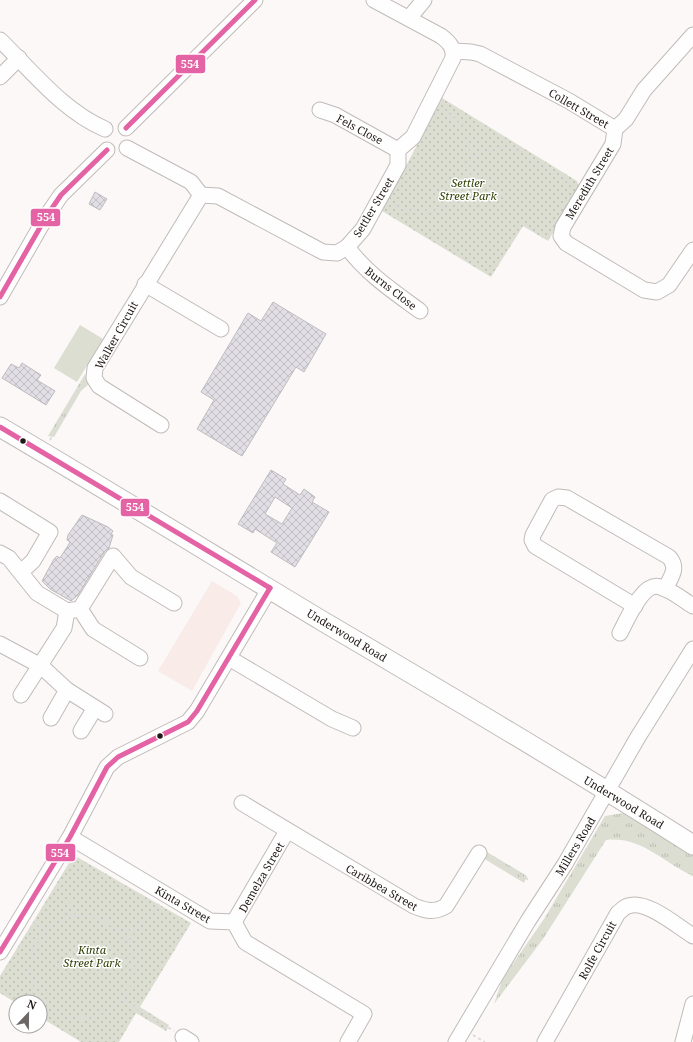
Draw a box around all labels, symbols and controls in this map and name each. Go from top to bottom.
line badge: 554 [175,54,206,74]
text: 554 [181,56,199,71]
street label: Collett Street [546,85,612,131]
street label: Fels Close [334,111,386,148]
street label: Meredith Street [561,144,617,222]
street label: Settler Street [349,174,397,240]
park label: Settler Street Park [439,175,497,203]
line badge: 554 [30,208,61,227]
text: 554 [37,209,55,224]
street label: Burns Close [362,263,420,313]
street label: Walker Circuit [91,298,141,372]
unlabelled marker [18,436,28,446]
line badge: 554 [120,498,150,517]
text: 554 [126,499,144,514]
street label: Underwood Road [304,605,390,665]
unlabelled marker [155,731,165,741]
street label: Underwood Road [581,772,667,832]
street label: Millers Road [552,814,599,878]
street label: Demelza Street [235,839,287,915]
line badge: 554 [45,843,76,862]
text: 554 [51,845,69,860]
street label: Caribbea Street [343,860,421,914]
street label: Kinta Street [152,882,214,926]
street label: Rolfe Circuit [575,918,619,982]
park label: Kinta Street Park [63,942,121,970]
north arrow [8,994,48,1034]
text: N [25,996,39,1013]

